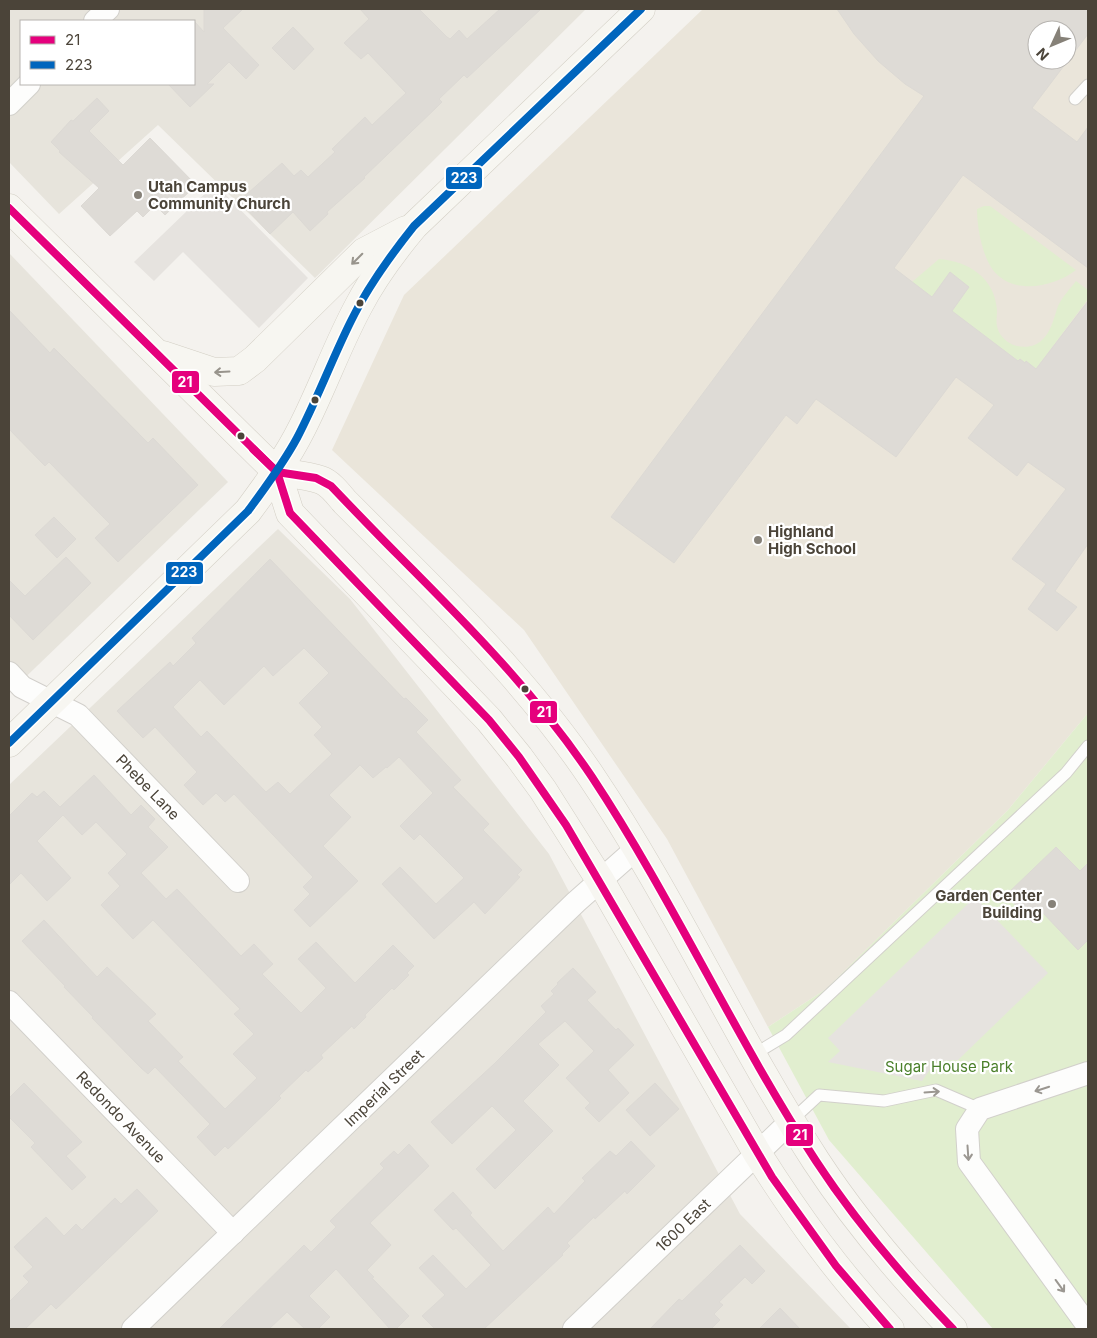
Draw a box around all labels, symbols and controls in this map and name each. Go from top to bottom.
legend [20,20,195,85]
north arrow [1027,20,1077,70]
text: 21 [65,30,80,49]
text: N [1032,45,1052,64]
text: 223 [65,55,93,74]
line badge: 223 [445,166,483,190]
text: 223 [451,169,477,186]
place label: Utah Campus Community Church [148,177,291,213]
marker: Utah Campus Community Church [132,189,144,201]
one-way arrow [351,253,363,265]
unlabelled marker [355,298,365,308]
one-way arrow [214,367,230,376]
line badge: 21 [171,370,200,394]
text: 21 [178,373,192,390]
unlabelled marker [310,395,320,405]
unlabelled marker [236,431,246,441]
place label: Highland High School [768,522,856,558]
marker: Highland High School [752,534,764,546]
line badge: 223 [165,561,204,585]
text: 223 [171,563,197,580]
unlabelled marker [520,684,530,694]
line badge: 21 [529,700,558,724]
text: 21 [537,703,551,720]
street label: Phebe Lane [112,750,184,824]
place label: Garden Center Building [935,886,1042,922]
marker: Garden Center Building [1046,898,1058,910]
street label: Imperial Street [340,1045,428,1131]
park label: Sugar House Park [885,1057,1014,1076]
street label: Redondo Avenue [72,1067,170,1167]
one-way arrow [1034,1084,1050,1094]
one-way arrow [923,1088,939,1097]
line badge: 21 [785,1123,814,1147]
text: 21 [793,1126,807,1143]
one-way arrow [964,1145,973,1161]
street label: 1600 East [652,1194,714,1256]
one-way arrow [1055,1279,1065,1293]

